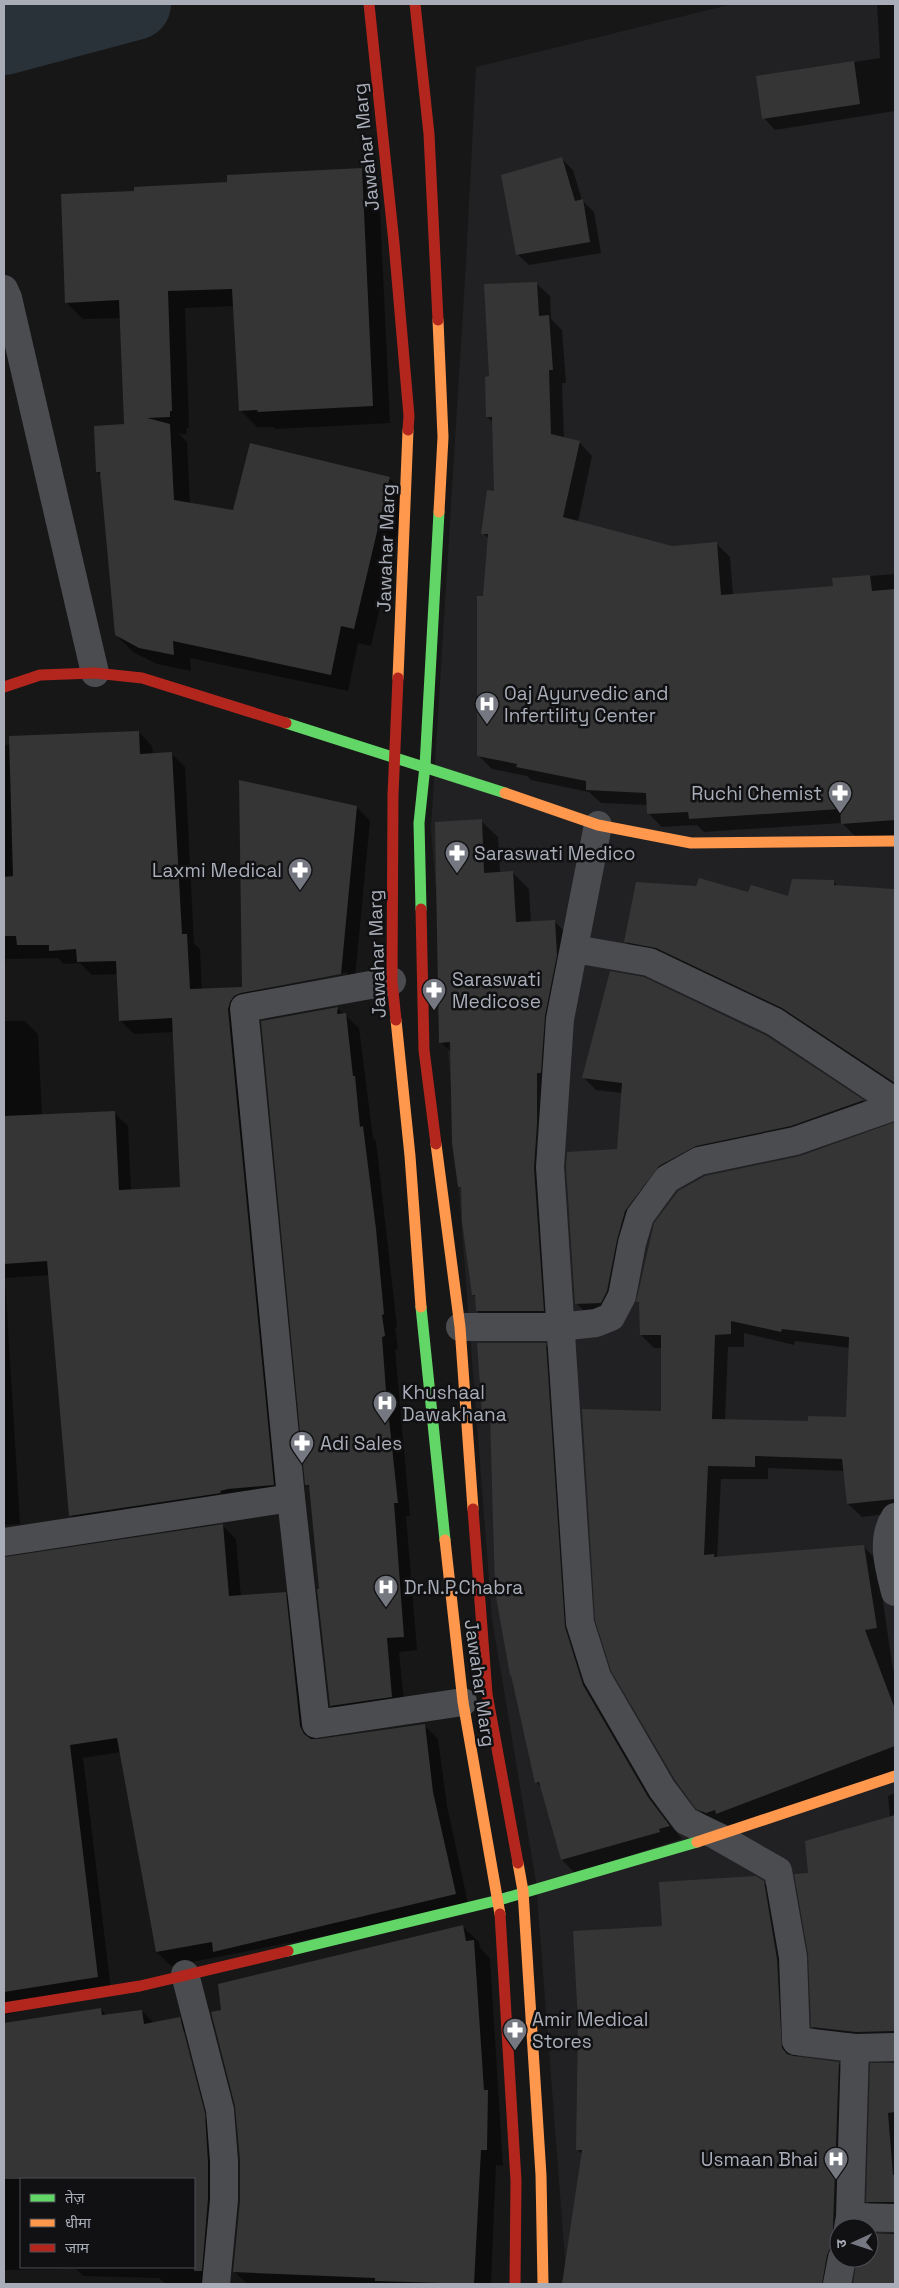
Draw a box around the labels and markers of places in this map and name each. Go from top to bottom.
place label: Oaj Ayurvedic and Infertility Center [504,681,668,728]
hospital icon: Oaj Ayurvedic and Infertility Center [474,691,500,725]
pharmacy icon: Ruchi Chemist [827,780,853,814]
place label: Ruchi Chemist [691,781,822,806]
pharmacy icon: Saraswati Medico [444,840,470,874]
place label: Saraswati Medico [474,841,635,866]
pharmacy icon: Laxmi Medical [287,857,313,891]
place label: Laxmi Medical [152,858,282,883]
place label: Saraswati Medicose [452,967,541,1014]
pharmacy icon: Saraswati Medicose [421,977,447,1011]
place label: Khushaal Dawakhana [402,1380,507,1427]
hospital icon: Khushaal Dawakhana [372,1390,398,1424]
pharmacy icon: Adi Sales [289,1430,315,1464]
place label: Adi Sales [320,1431,402,1456]
hospital icon: Dr.N.P.Chabra [373,1574,399,1608]
place label: Dr.N.P.Chabra [404,1575,523,1600]
place label: Amir Medical Stores [532,2007,649,2054]
pharmacy icon: Amir Medical Stores [502,2017,528,2051]
hospital icon: Usmaan Bhai [823,2146,849,2180]
place label: Usmaan Bhai [701,2147,818,2172]

